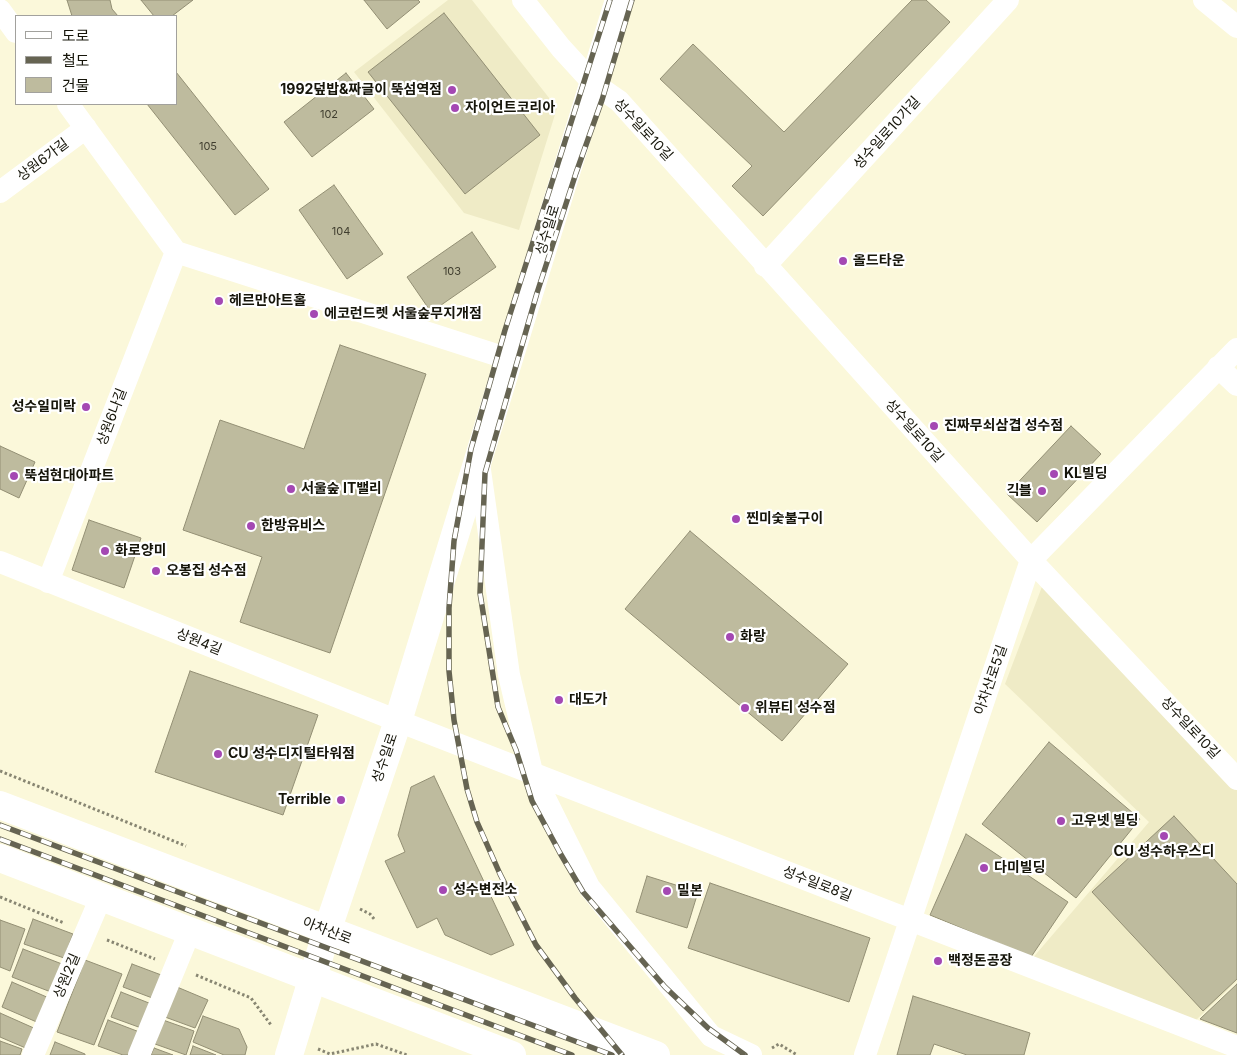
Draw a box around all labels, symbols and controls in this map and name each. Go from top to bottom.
legend [15,15,178,105]
text: 도로 [62,26,90,45]
text: 철도 [62,51,90,70]
text: 건물 [62,76,90,95]
place label: 1992덮밥&짜글이 뚝섬역점 [280,82,442,98]
marker: 1992덮밥&짜글이 뚝섬역점 [446,84,458,96]
street label: 성수일로10가길 [850,93,924,173]
street label: 성수일로10길 [610,95,676,165]
place label: 자이언트코리아 [465,100,555,116]
marker: 자이언트코리아 [449,102,461,114]
house number: 102 [320,108,338,122]
street label: 상원6가길 [14,135,72,185]
house number: 105 [199,140,217,154]
street label: 성수일로 [532,203,564,257]
house number: 104 [332,225,350,239]
place label: 올드타운 [853,253,905,269]
marker: 올드타운 [837,255,849,267]
house number: 103 [443,265,461,279]
place label: 헤르만아트홀 [229,293,306,309]
marker: 헤르만아트홀 [213,295,225,307]
place label: 에코런드렛 서울숲무지개점 [324,306,482,322]
marker: 에코런드렛 서울숲무지개점 [308,308,320,320]
street label: 상원6나길 [93,386,131,448]
street label: 성수일로10길 [881,396,947,466]
place label: 성수일미락 [12,399,76,415]
marker: 성수일미락 [80,401,92,413]
place label: 진짜무쇠삼겹 성수점 [944,418,1063,434]
marker: 진짜무쇠삼겹 성수점 [928,420,940,432]
place label: KL빌딩 [1064,466,1108,482]
place label: 뚝섬현대아파트 [24,468,114,484]
marker: KL빌딩 [1048,468,1060,480]
marker: 뚝섬현대아파트 [8,470,20,482]
place label: 서울숲 IT밸리 [301,481,382,497]
marker: 서울숲 IT밸리 [285,483,297,495]
place label: 긱블 [1006,483,1032,499]
marker: 긱블 [1036,485,1048,497]
place label: 찐미숯불구이 [746,511,823,527]
marker: 찐미숯불구이 [730,513,742,525]
place label: 한방유비스 [261,518,325,534]
marker: 한방유비스 [245,520,257,532]
place label: 화로양미 [115,543,167,559]
marker: 화로양미 [99,545,111,557]
place label: 오봉집 성수점 [166,563,247,579]
marker: 오봉집 성수점 [150,565,162,577]
street label: 상원4길 [174,625,224,659]
place label: 화랑 [740,629,766,645]
marker: 화랑 [724,631,736,643]
street label: 아차산로5길 [971,643,1011,717]
place label: 대도가 [569,692,608,708]
street label: 성수일로10길 [1157,693,1223,763]
marker: 대도가 [553,694,565,706]
place label: 위뷰티 성수점 [755,700,836,716]
marker: 위뷰티 성수점 [739,702,751,714]
street label: 성수일로 [369,731,401,785]
place label: CU 성수디지털타워점 [228,746,355,762]
marker: CU 성수디지털타워점 [212,748,224,760]
place label: Terrible [278,792,331,808]
marker: Terrible [335,794,347,806]
place label: 고우넷 빌딩 [1071,813,1139,829]
marker: 고우넷 빌딩 [1055,815,1067,827]
marker: CU 성수하우스디 [1158,830,1170,842]
place label: CU 성수하우스디 [1113,844,1215,860]
place label: 다미빌딩 [994,860,1046,876]
marker: 다미빌딩 [978,862,990,874]
street label: 성수일로8길 [780,863,854,905]
place label: 성수변전소 [453,882,517,898]
place label: 밀본 [677,883,703,899]
marker: 성수변전소 [437,884,449,896]
marker: 밀본 [661,885,673,897]
street label: 아차산로 [300,914,354,948]
street label: 상원2길 [50,951,84,1001]
place label: 백정돈공장 [948,953,1012,969]
marker: 백정돈공장 [932,955,944,967]

